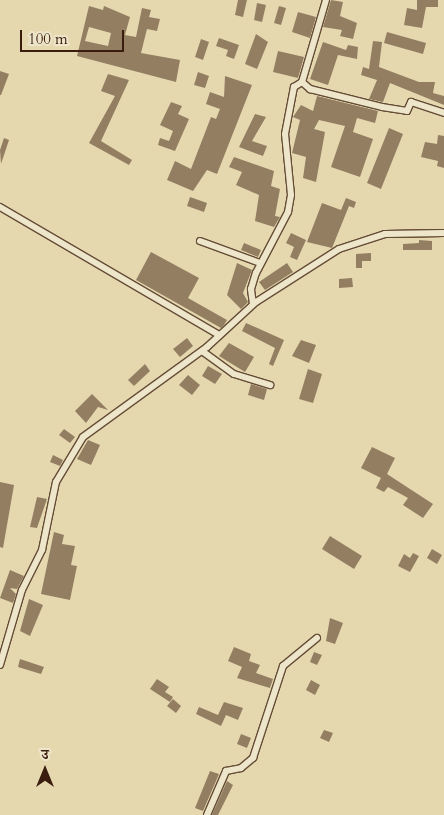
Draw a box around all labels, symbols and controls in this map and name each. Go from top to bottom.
scale bar [22,20,126,52]
text: 100 m [28,29,68,49]
north arrow [20,745,70,795]
text: उ [41,745,49,764]

